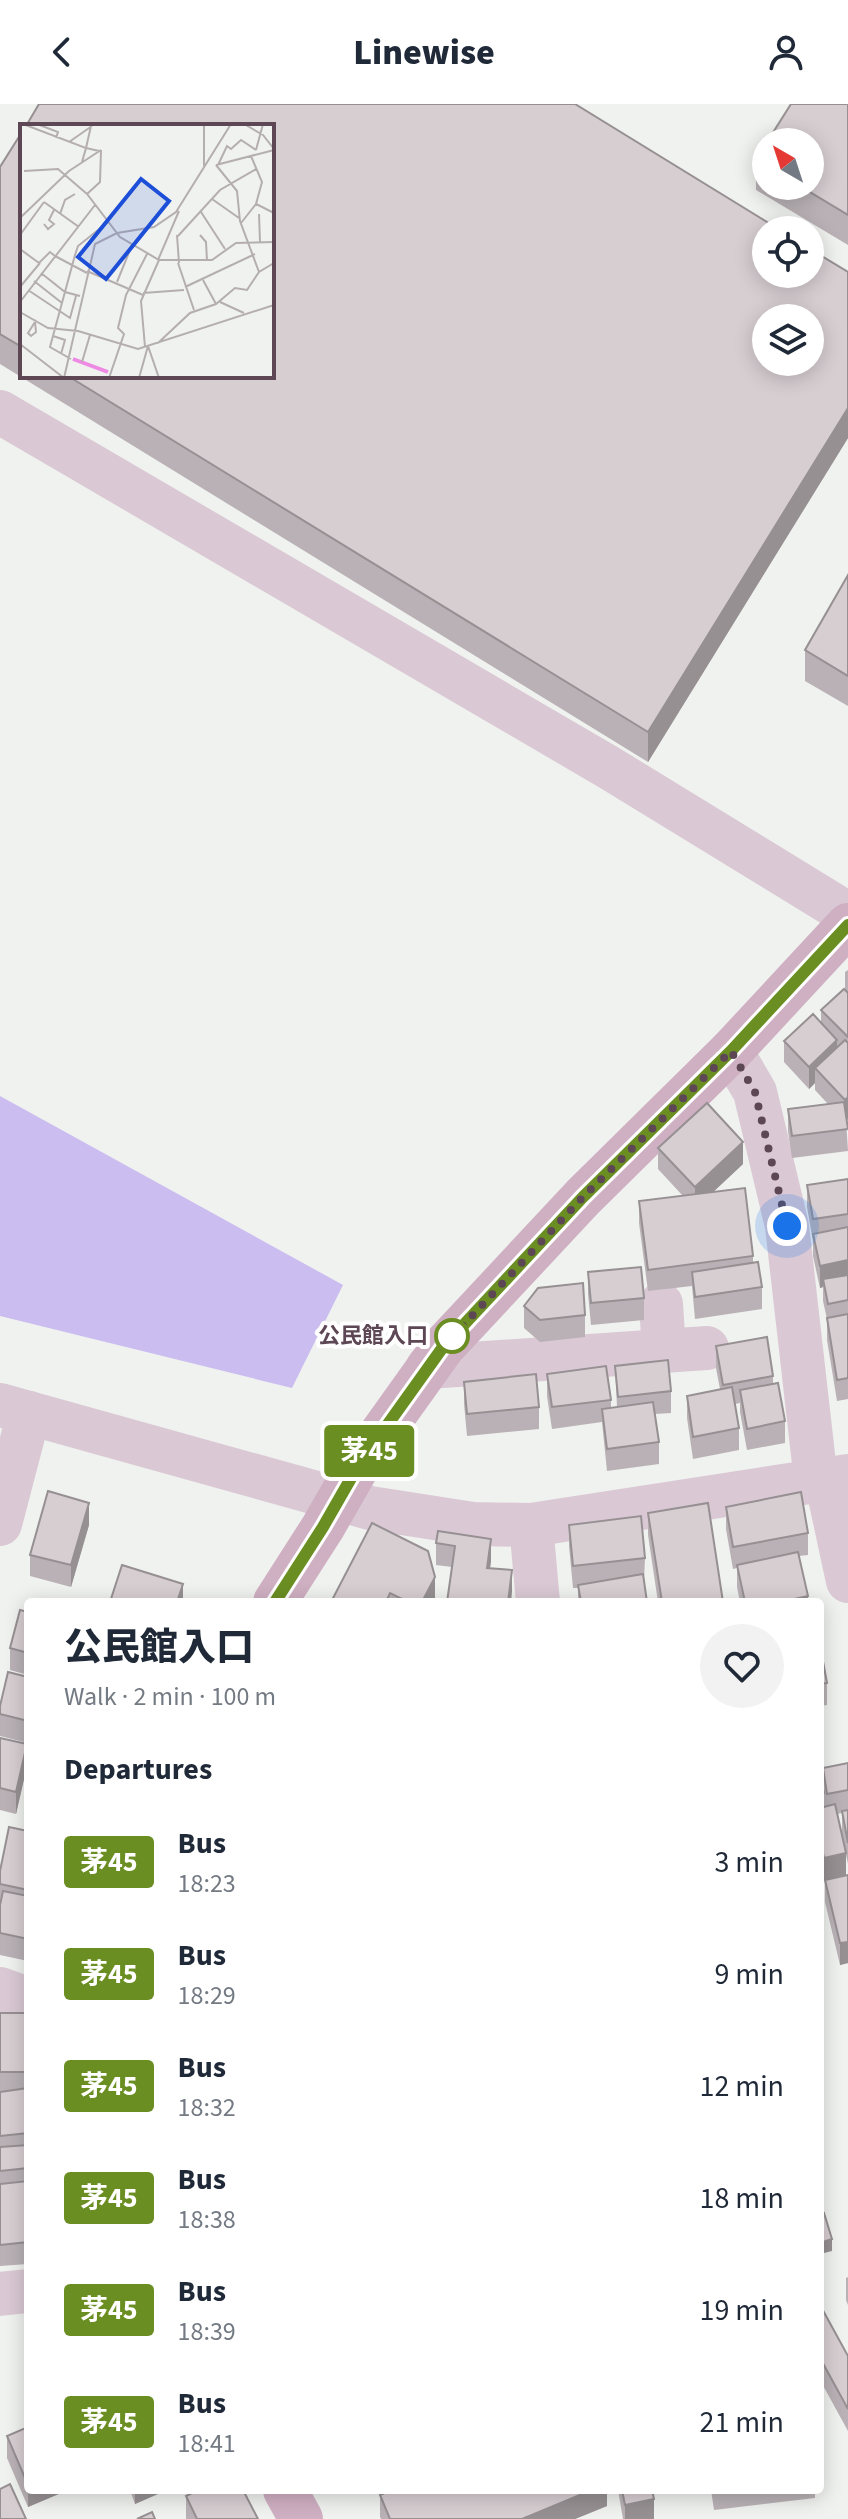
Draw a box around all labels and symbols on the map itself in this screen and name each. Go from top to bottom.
inset map [20,124,274,378]
north arrow [752,128,824,200]
your location [767,1206,807,1246]
marker: 公民館入口 [435,1319,469,1353]
place label: 公民館入口 [318,1320,428,1352]
line badge: 茅45 [323,1425,415,1477]

